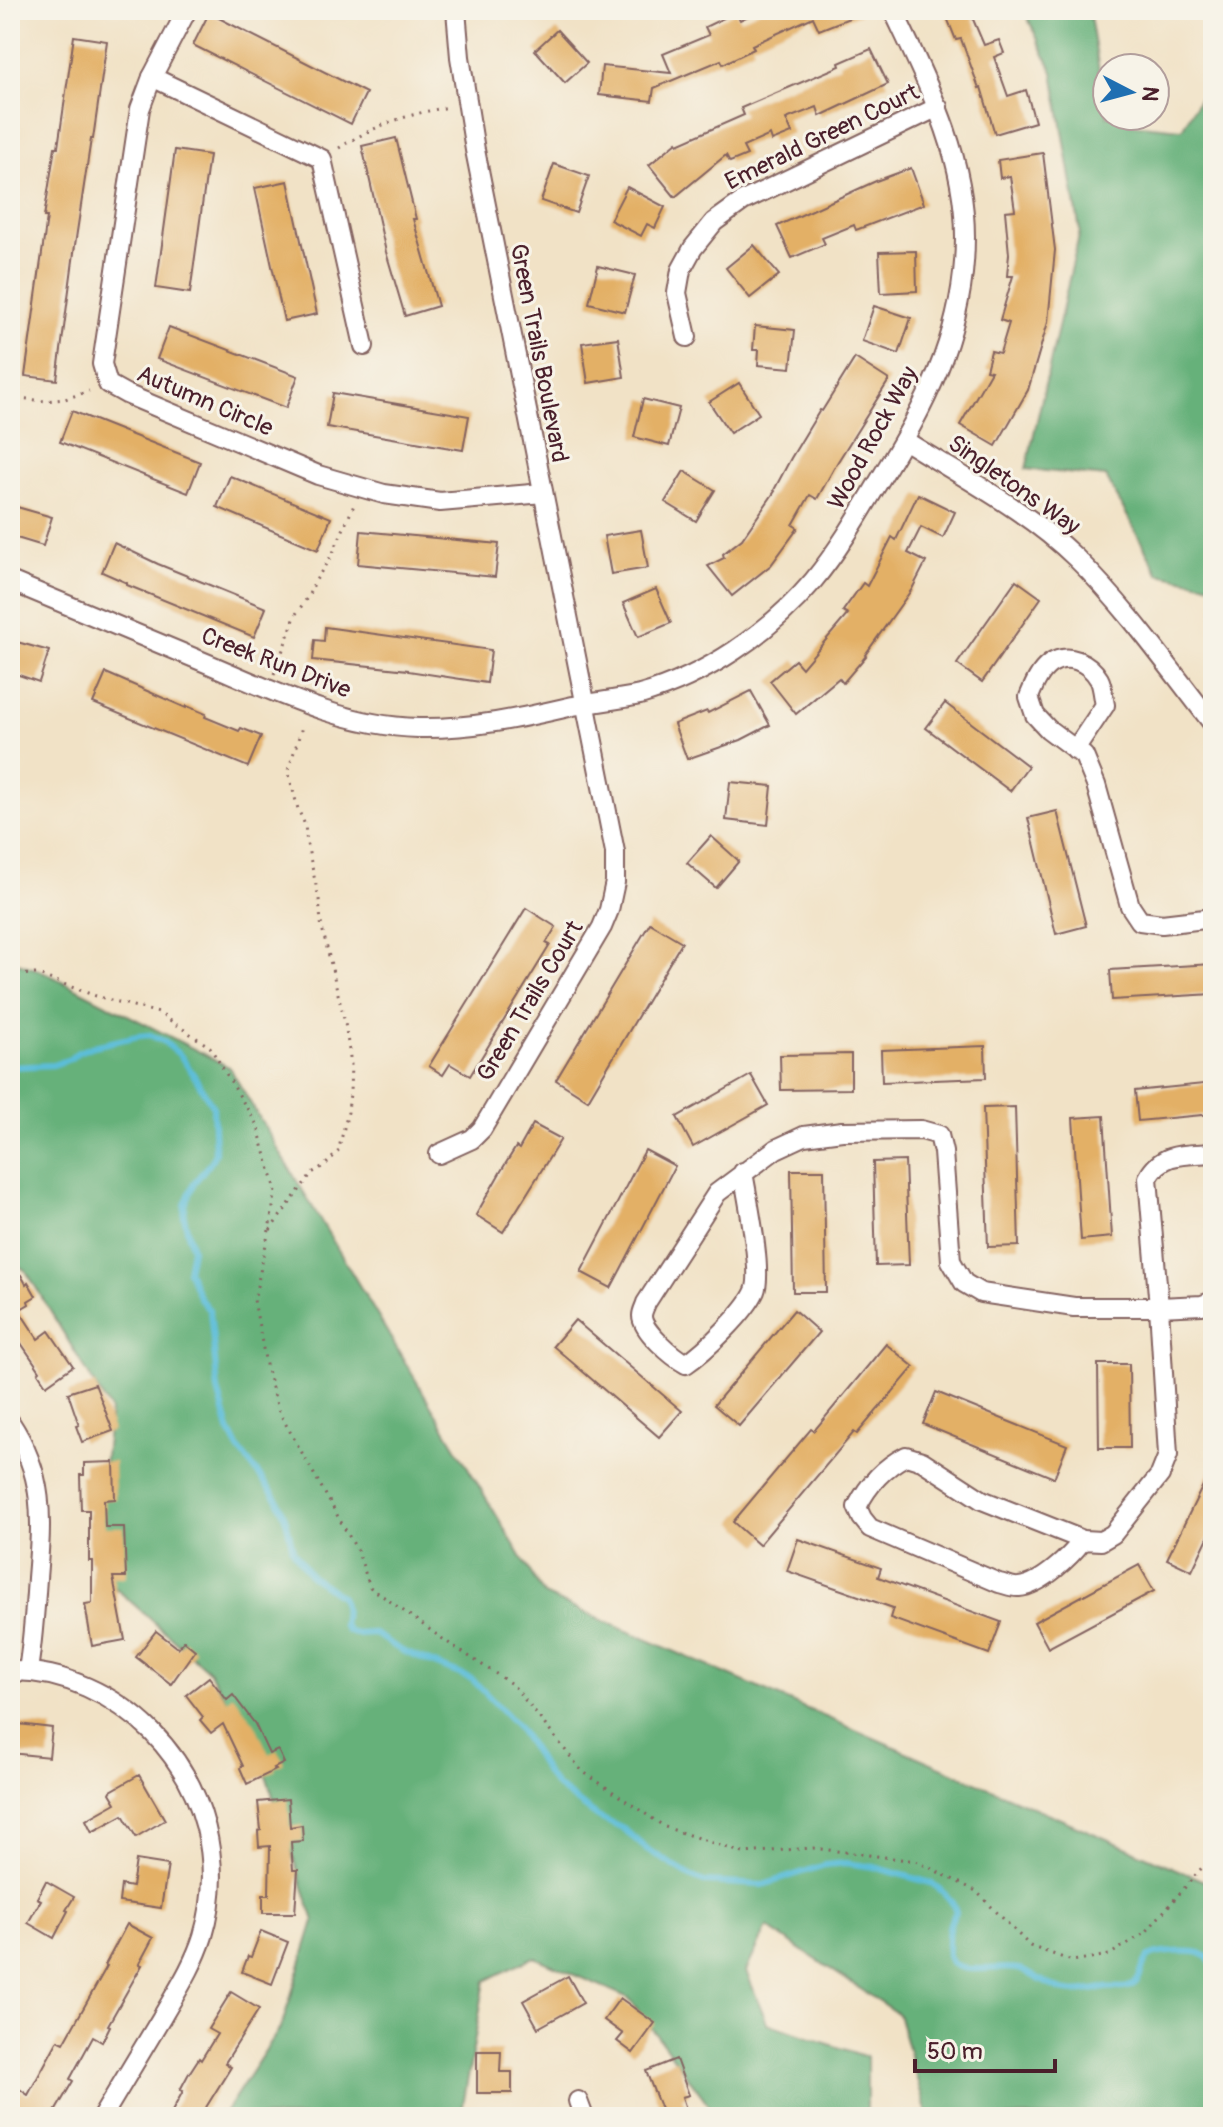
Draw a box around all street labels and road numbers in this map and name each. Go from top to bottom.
street label: Emerald Green Court [720,77,924,197]
street label: Green Trails Boulevard [504,241,574,465]
street label: Autumn Circle [133,359,278,443]
street label: Wood Rock Way [822,361,924,515]
street label: Singletons Way [942,429,1086,541]
street label: Creek Run Drive [197,621,355,705]
street label: Green Trails Court [471,915,590,1087]

